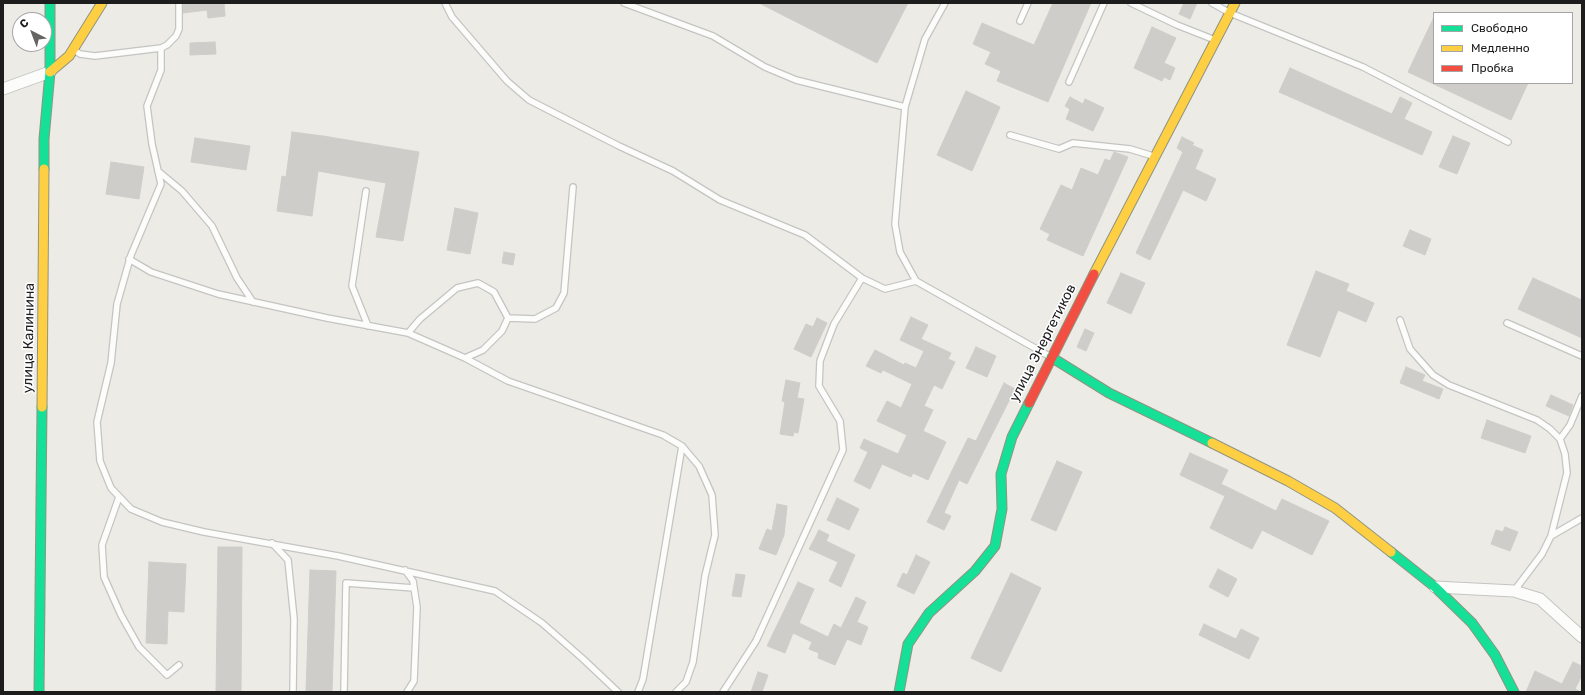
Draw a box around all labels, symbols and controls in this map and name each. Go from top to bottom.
north arrow [12,12,52,52]
legend [1433,12,1573,84]
text: С [17,16,32,31]
text: Свободно [1471,21,1528,35]
text: Медленно [1471,41,1530,55]
text: Пробка [1471,61,1514,75]
street label: улица Энергетиков [1006,281,1080,405]
street label: улица Калинина [20,283,38,393]

